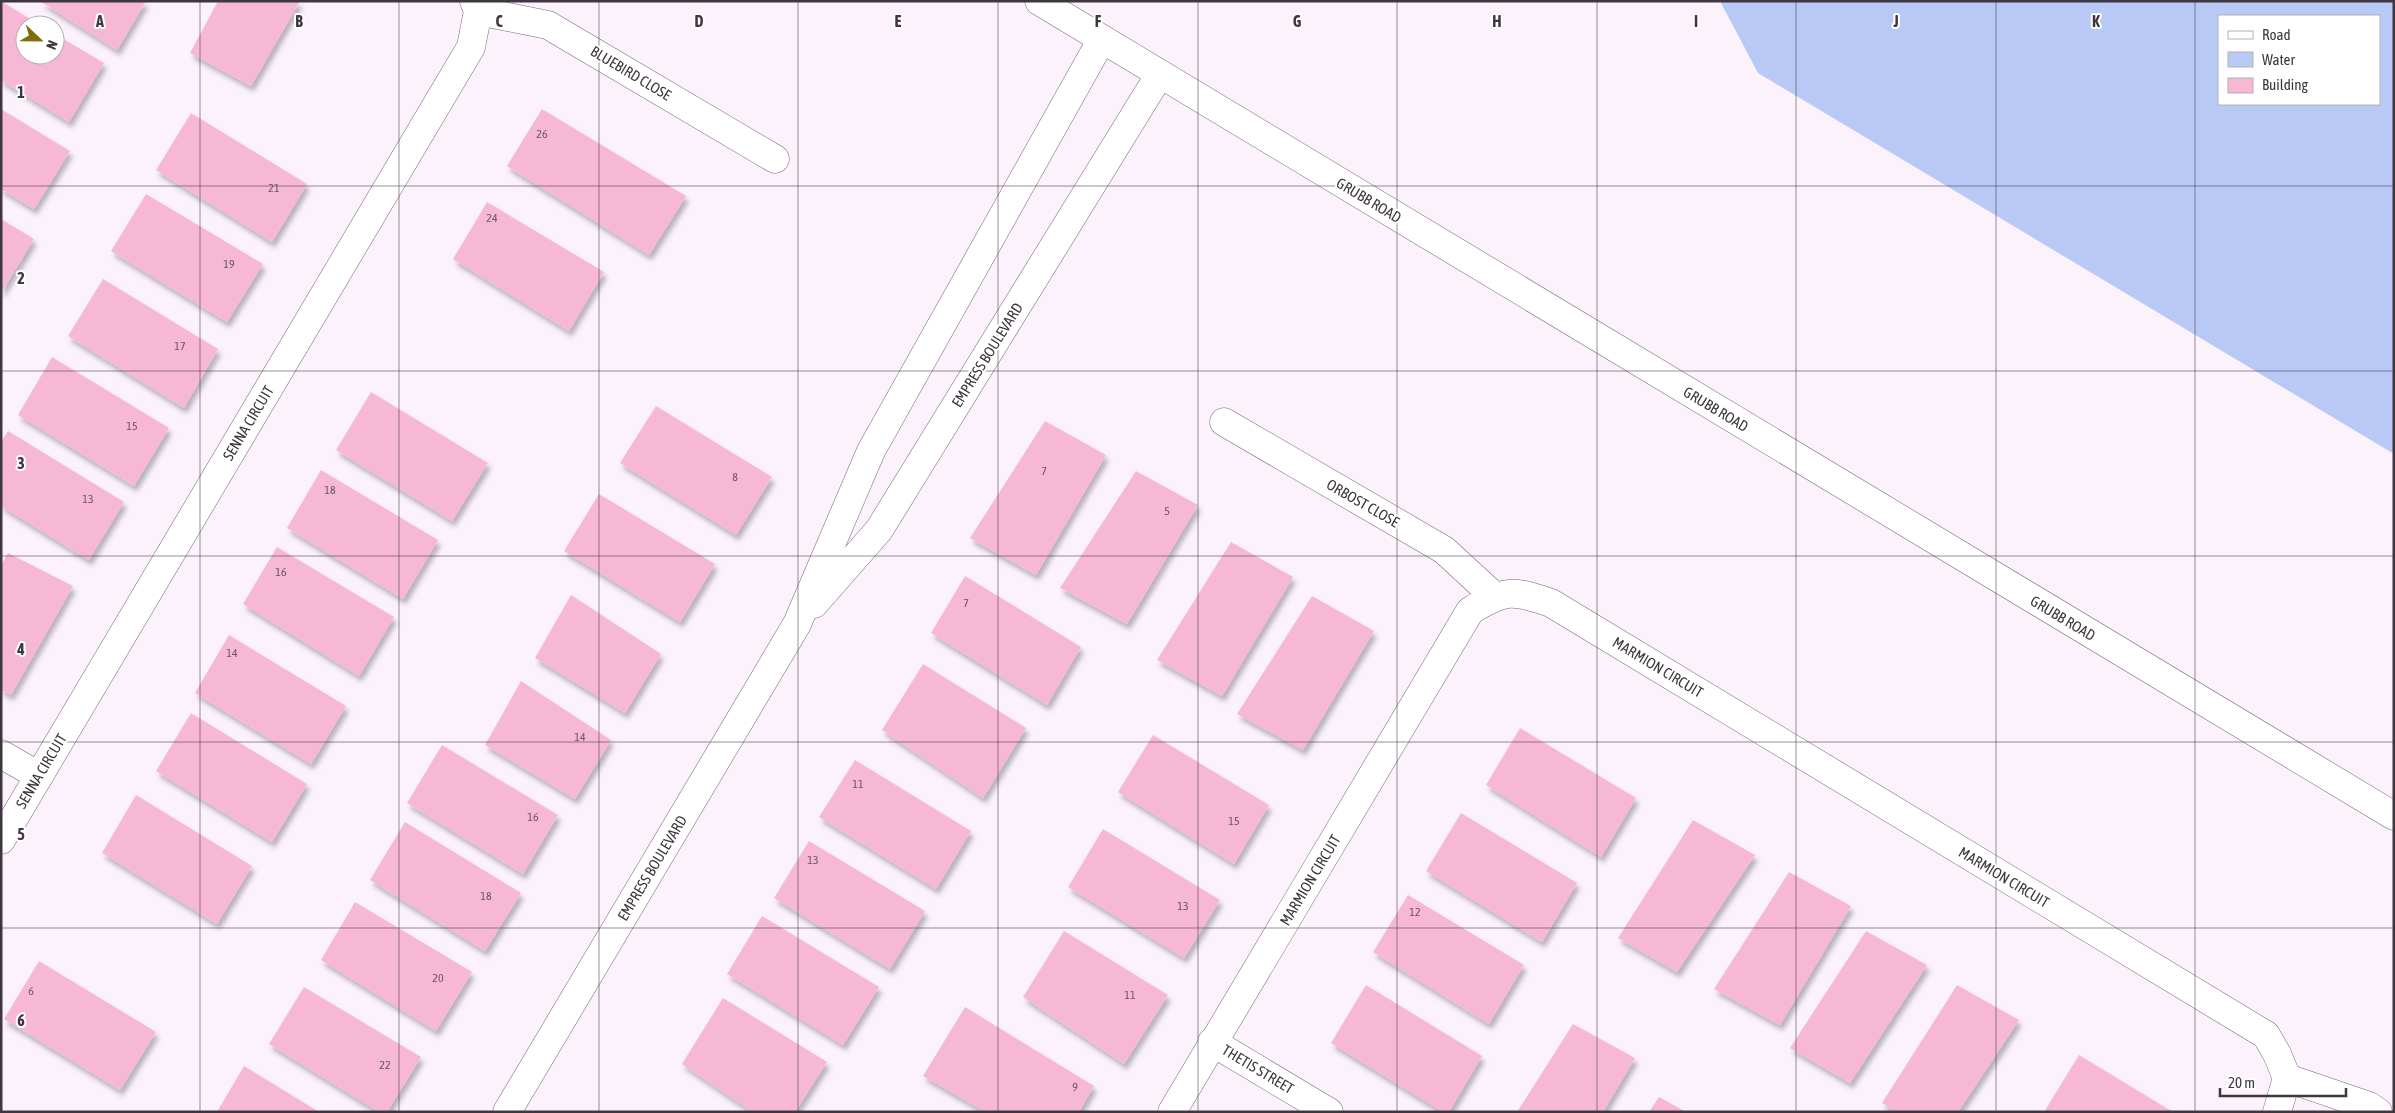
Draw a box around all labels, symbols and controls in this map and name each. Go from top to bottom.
text: A [95,12,104,30]
text: B [295,12,303,30]
text: C [495,12,503,30]
text: D [695,12,704,30]
text: E [895,12,902,30]
text: F [1095,12,1102,30]
text: G [1293,12,1302,30]
text: H [1492,12,1502,30]
text: I [1694,12,1698,30]
text: J [1892,12,1899,30]
text: K [2092,12,2100,30]
north arrow [15,15,65,65]
legend [2218,15,2380,105]
text: Road [2262,26,2291,43]
text: N [43,38,61,52]
street label: BLUEBIRD CLOSE [588,42,675,104]
text: Water [2262,51,2295,68]
text: Building [2262,76,2308,93]
text: 1 [17,83,25,101]
house number: 26 [536,127,548,141]
street label: GRUBB ROAD [1334,174,1404,226]
house number: 21 [268,181,280,195]
house number: 24 [486,211,498,225]
house number: 19 [223,257,235,271]
text: 2 [17,269,25,287]
street label: EMPRESS BOULEVARD [948,300,1026,410]
house number: 17 [174,339,186,353]
street label: SENNA CIRCUIT [219,382,277,463]
street label: GRUBB ROAD [1681,383,1751,435]
house number: 15 [126,419,138,433]
text: 3 [17,454,25,472]
house number: 7 [1041,464,1047,478]
house number: 8 [732,470,738,484]
street label: ORBOST CLOSE [1324,475,1403,531]
house number: 18 [324,483,336,497]
house number: 13 [82,492,94,506]
house number: 5 [1164,504,1170,518]
house number: 16 [275,565,287,579]
street label: GRUBB ROAD [2028,592,2098,644]
house number: 7 [963,596,969,610]
street label: MARMION CIRCUIT [1610,633,1707,701]
text: 4 [16,640,25,658]
house number: 14 [226,646,238,660]
street label: SENNA CIRCUIT [12,730,70,811]
house number: 14 [574,730,586,744]
house number: 11 [852,777,864,791]
house number: 16 [527,810,539,824]
street label: EMPRESS BOULEVARD [614,812,690,924]
house number: 15 [1228,814,1240,828]
text: 5 [17,825,25,843]
street label: MARMION CIRCUIT [1276,831,1344,928]
street label: MARMION CIRCUIT [1956,843,2053,911]
house number: 13 [807,853,819,867]
house number: 18 [480,889,492,903]
house number: 13 [1177,899,1189,913]
house number: 12 [1409,905,1421,919]
house number: 20 [432,971,444,985]
house number: 6 [28,984,34,998]
house number: 11 [1124,988,1136,1002]
text: 6 [17,1011,25,1029]
street label: THETIS STREET [1219,1041,1297,1097]
house number: 22 [379,1058,391,1072]
scale bar [2220,1066,2346,1098]
text: 20 m [2228,1074,2255,1091]
house number: 9 [1072,1080,1078,1094]

